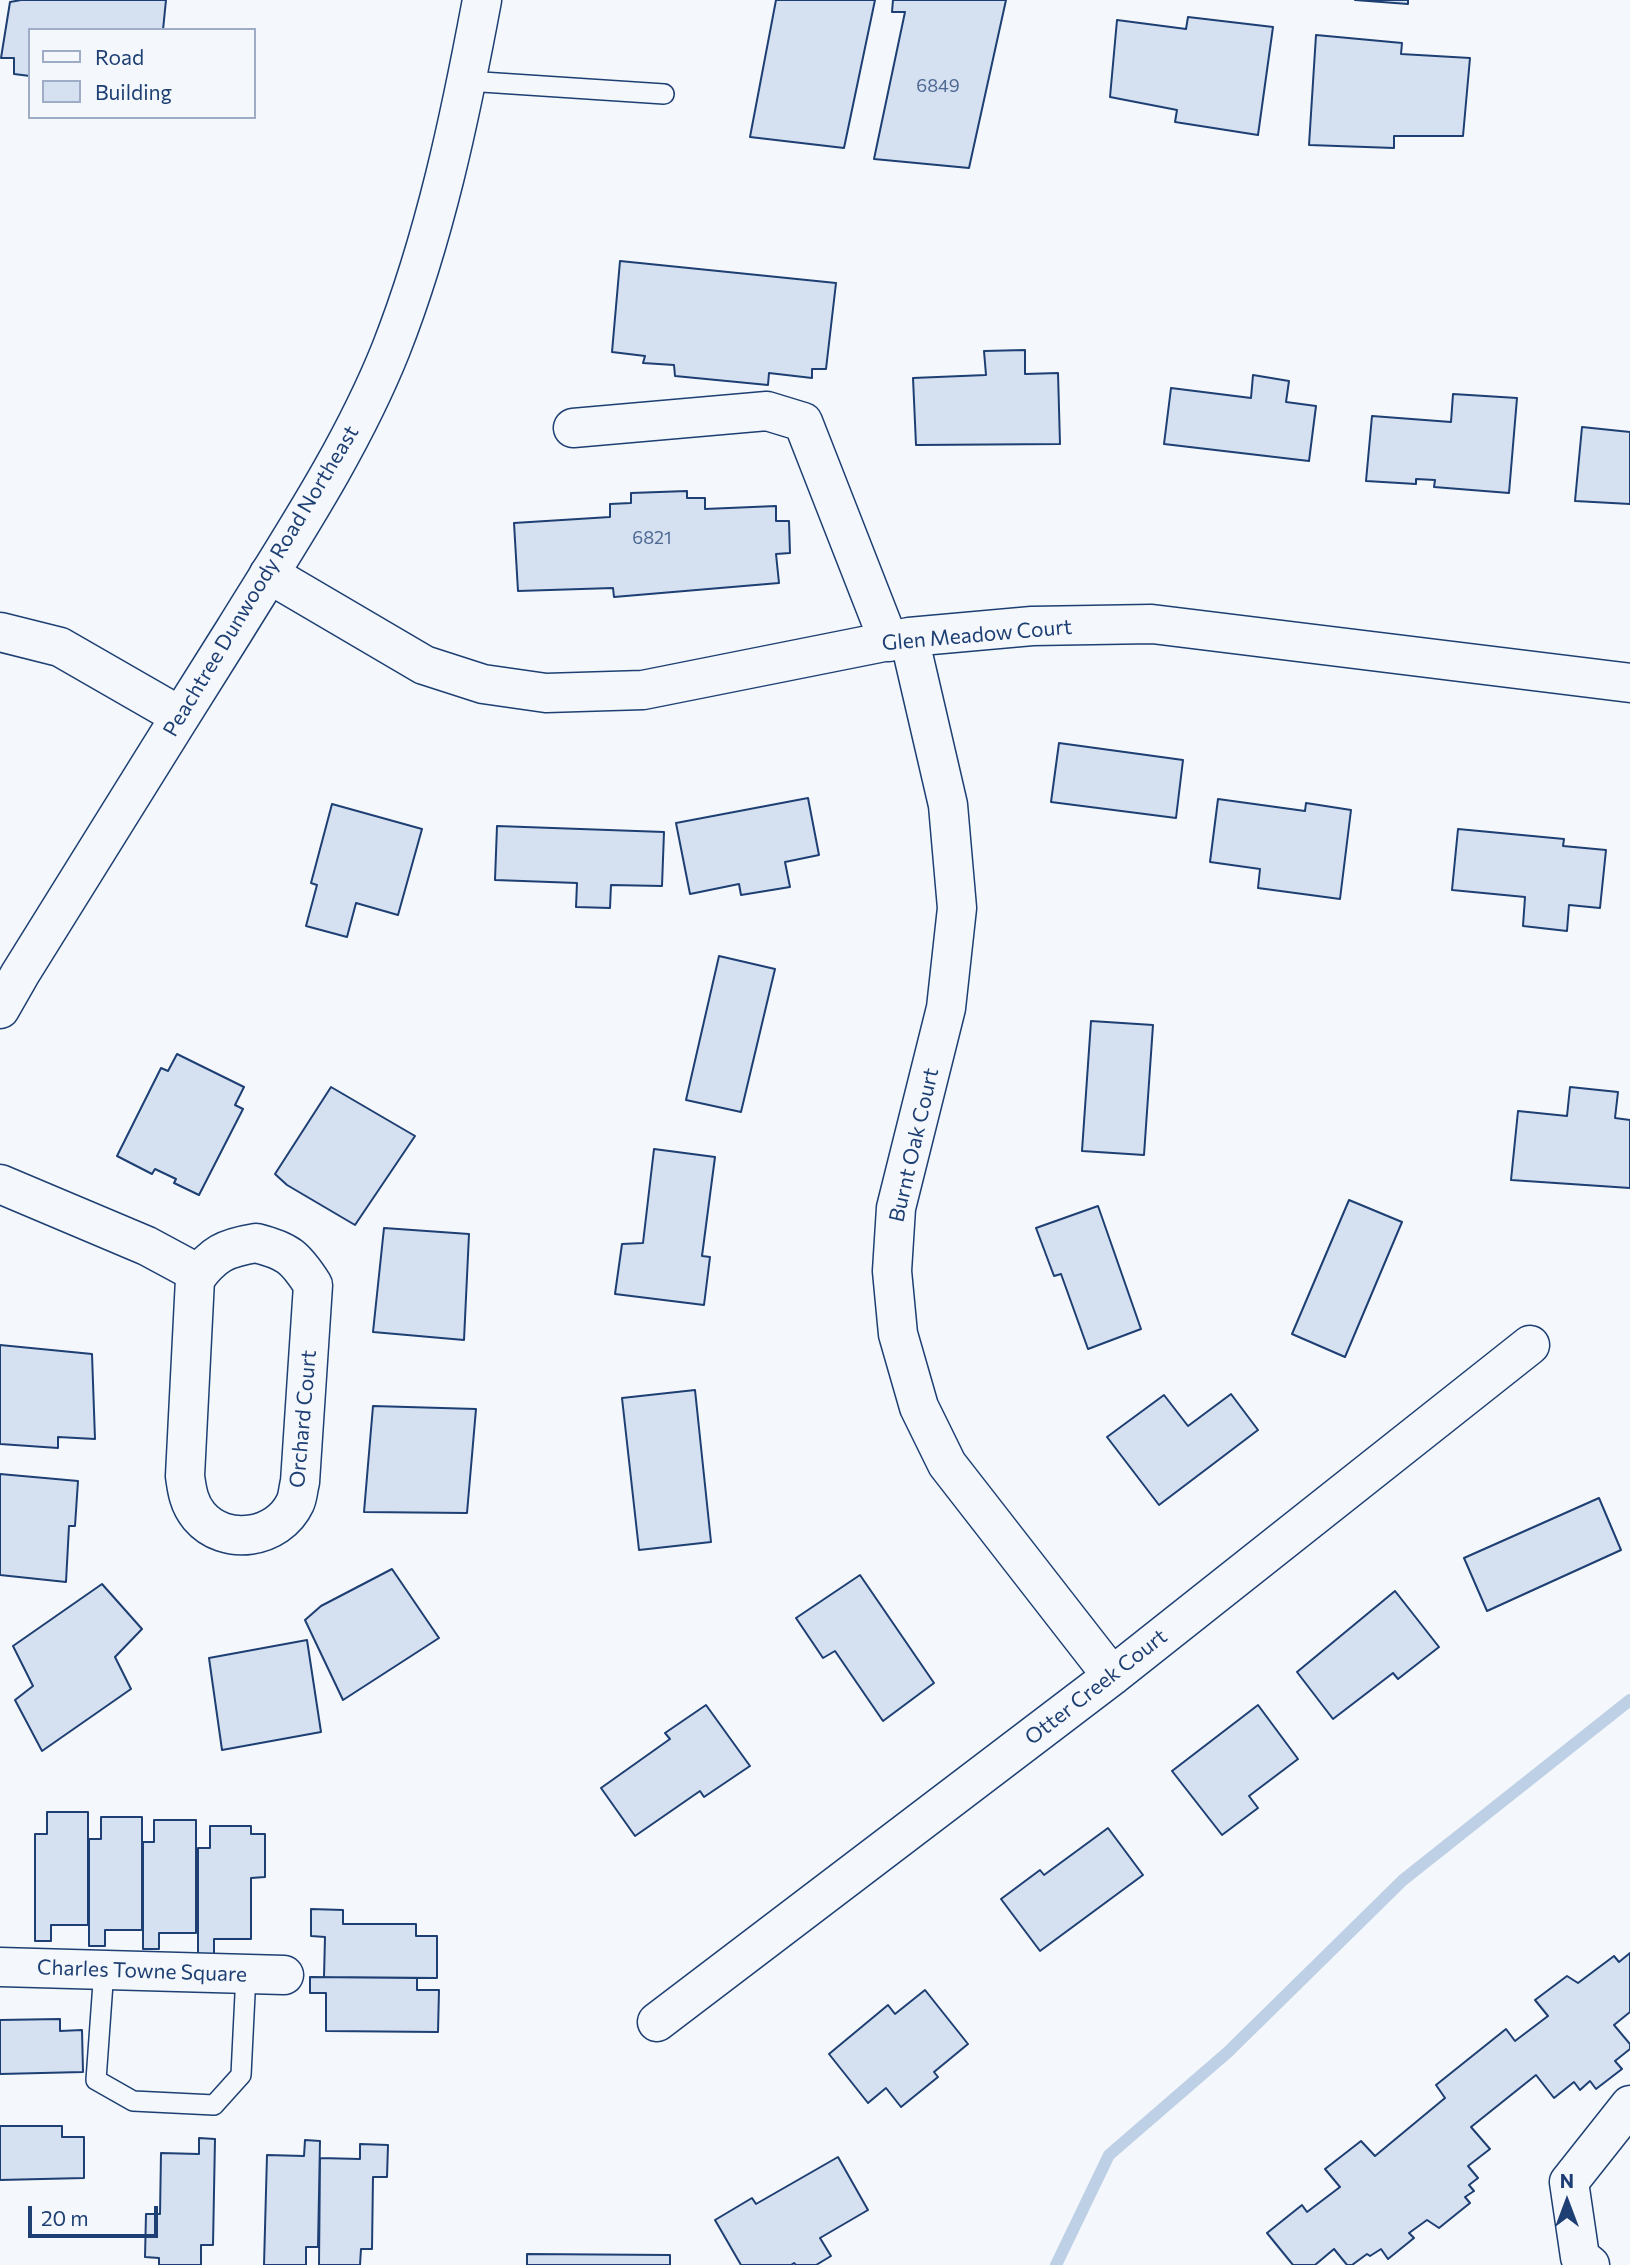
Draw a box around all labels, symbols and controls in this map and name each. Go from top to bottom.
legend [28,28,256,119]
text: Road [95,44,144,69]
house number: 6849 [916,75,960,97]
text: Building [95,79,172,104]
street label: Peachtree Dunwoody Road Northeast [158,421,364,741]
house number: 6821 [632,527,672,549]
street label: Glen Meadow Court [881,614,1073,656]
street label: Burnt Oak Court [884,1065,944,1225]
street label: Orchard Court [284,1349,322,1489]
street label: Otter Creek Court [1020,1624,1172,1750]
street label: Charles Towne Square [37,1955,247,1987]
north arrow [1532,2167,1602,2237]
text: N [1560,2169,1574,2192]
scale bar [32,2192,161,2236]
text: 20 m [41,2205,89,2230]

